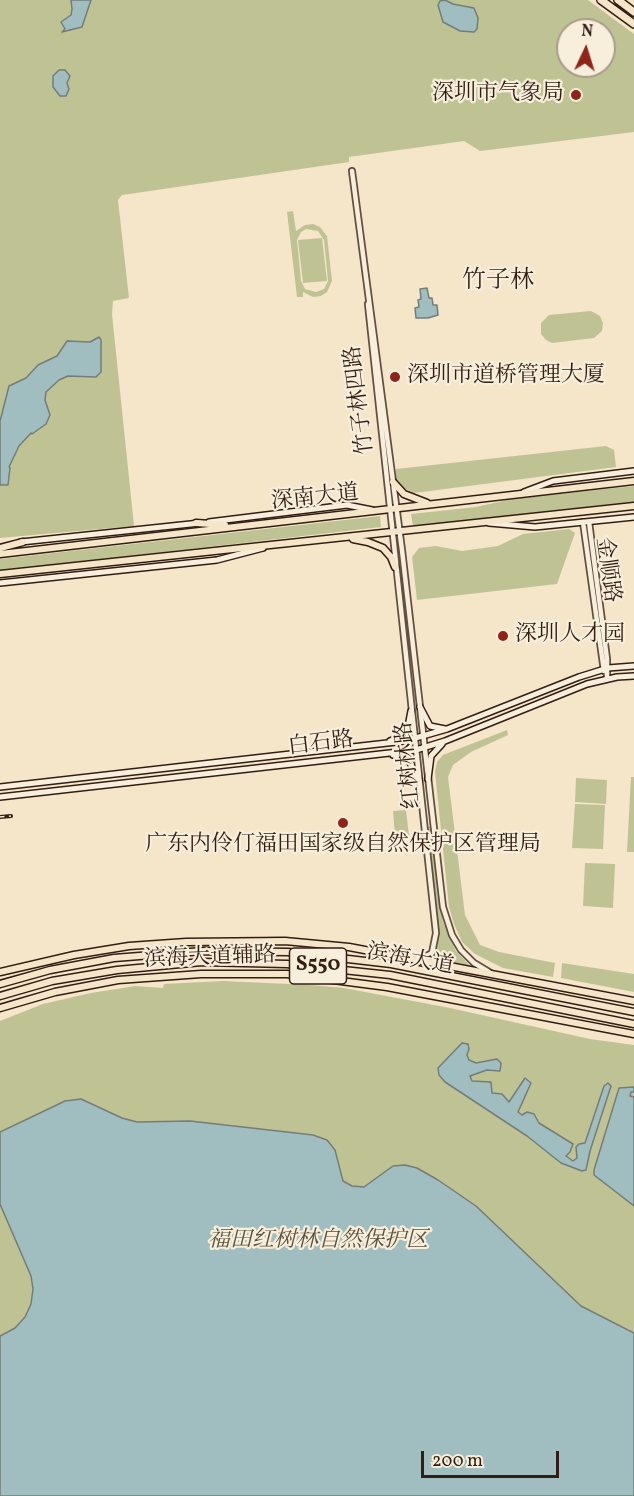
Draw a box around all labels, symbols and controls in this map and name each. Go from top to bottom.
north arrow [556,18,616,78]
text: N [581,21,594,43]
place label: 深圳市气象局 [432,82,564,108]
marker: 深圳市气象局 [569,88,583,102]
district label: 竹子林 [462,269,534,297]
street label: 竹子林四路 [341,344,381,456]
place label: 深圳市道桥管理大厦 [407,364,605,390]
marker: 深圳市道桥管理大厦 [388,370,402,384]
street label: 深南大道 [270,481,360,517]
street label: 金顺路 [588,535,624,605]
place label: 深圳人才园 [515,623,625,649]
marker: 深圳人才园 [496,629,510,643]
street label: 红树林路 [392,720,428,810]
street label: 白石路 [287,728,355,762]
marker: 广东内伶仃福田国家级自然保护区管理局 [336,816,350,830]
place label: 广东内伶仃福田国家级自然保护区管理局 [145,833,541,859]
street label: 滨海大道 [364,940,456,982]
street label: 滨海大道辅路 [144,944,276,974]
road number: S550 [290,948,346,984]
park label: 福田红树林自然保护区 [208,1229,428,1255]
scale bar [424,1439,562,1477]
text: 200 m [432,1449,483,1474]

